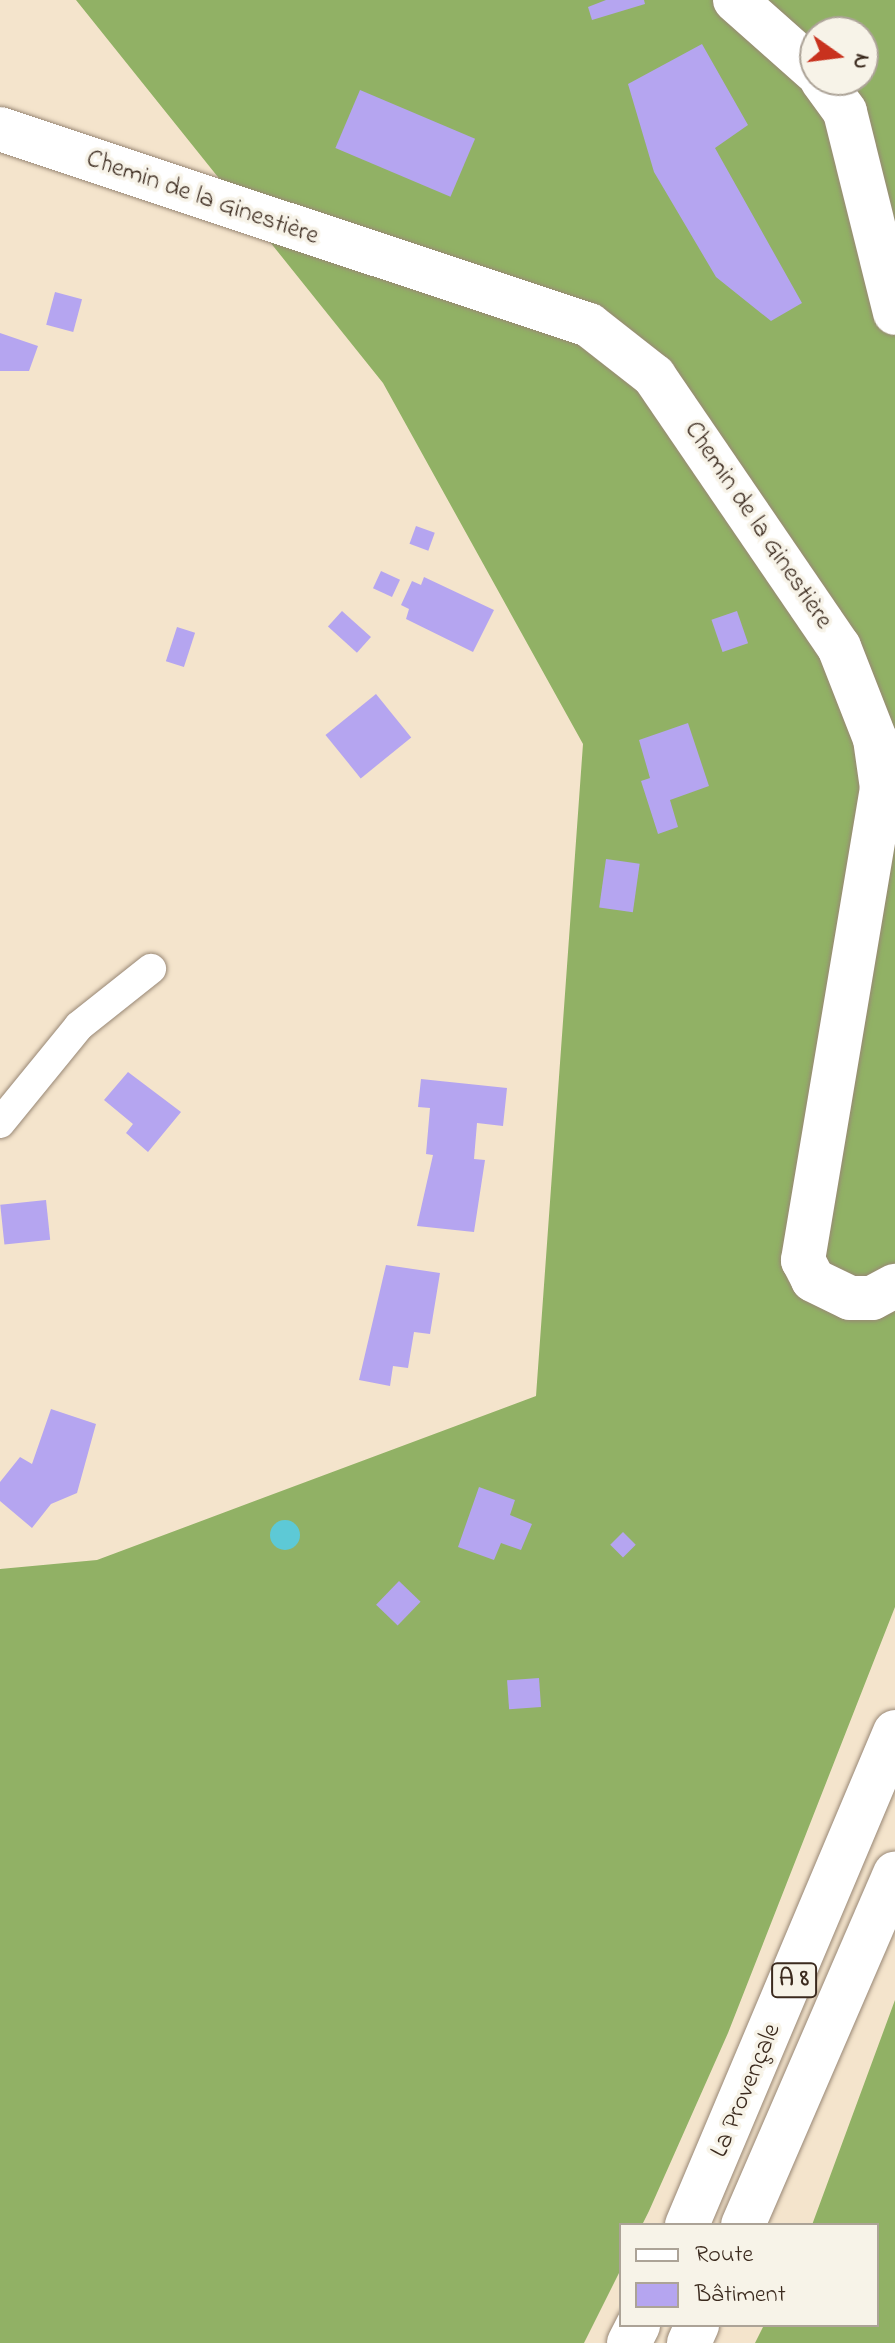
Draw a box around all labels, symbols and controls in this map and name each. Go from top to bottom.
north arrow [799,16,879,96]
text: N [843,50,878,72]
street label: Chemin de la Ginestière [82,145,322,253]
street label: Chemin de la Ginestière [676,416,838,636]
road number: A 8 [770,1960,818,2000]
street label: La Provençale [705,2019,789,2163]
legend [619,2223,879,2327]
text: Route [695,2238,753,2273]
text: Bâtiment [695,2278,786,2313]

